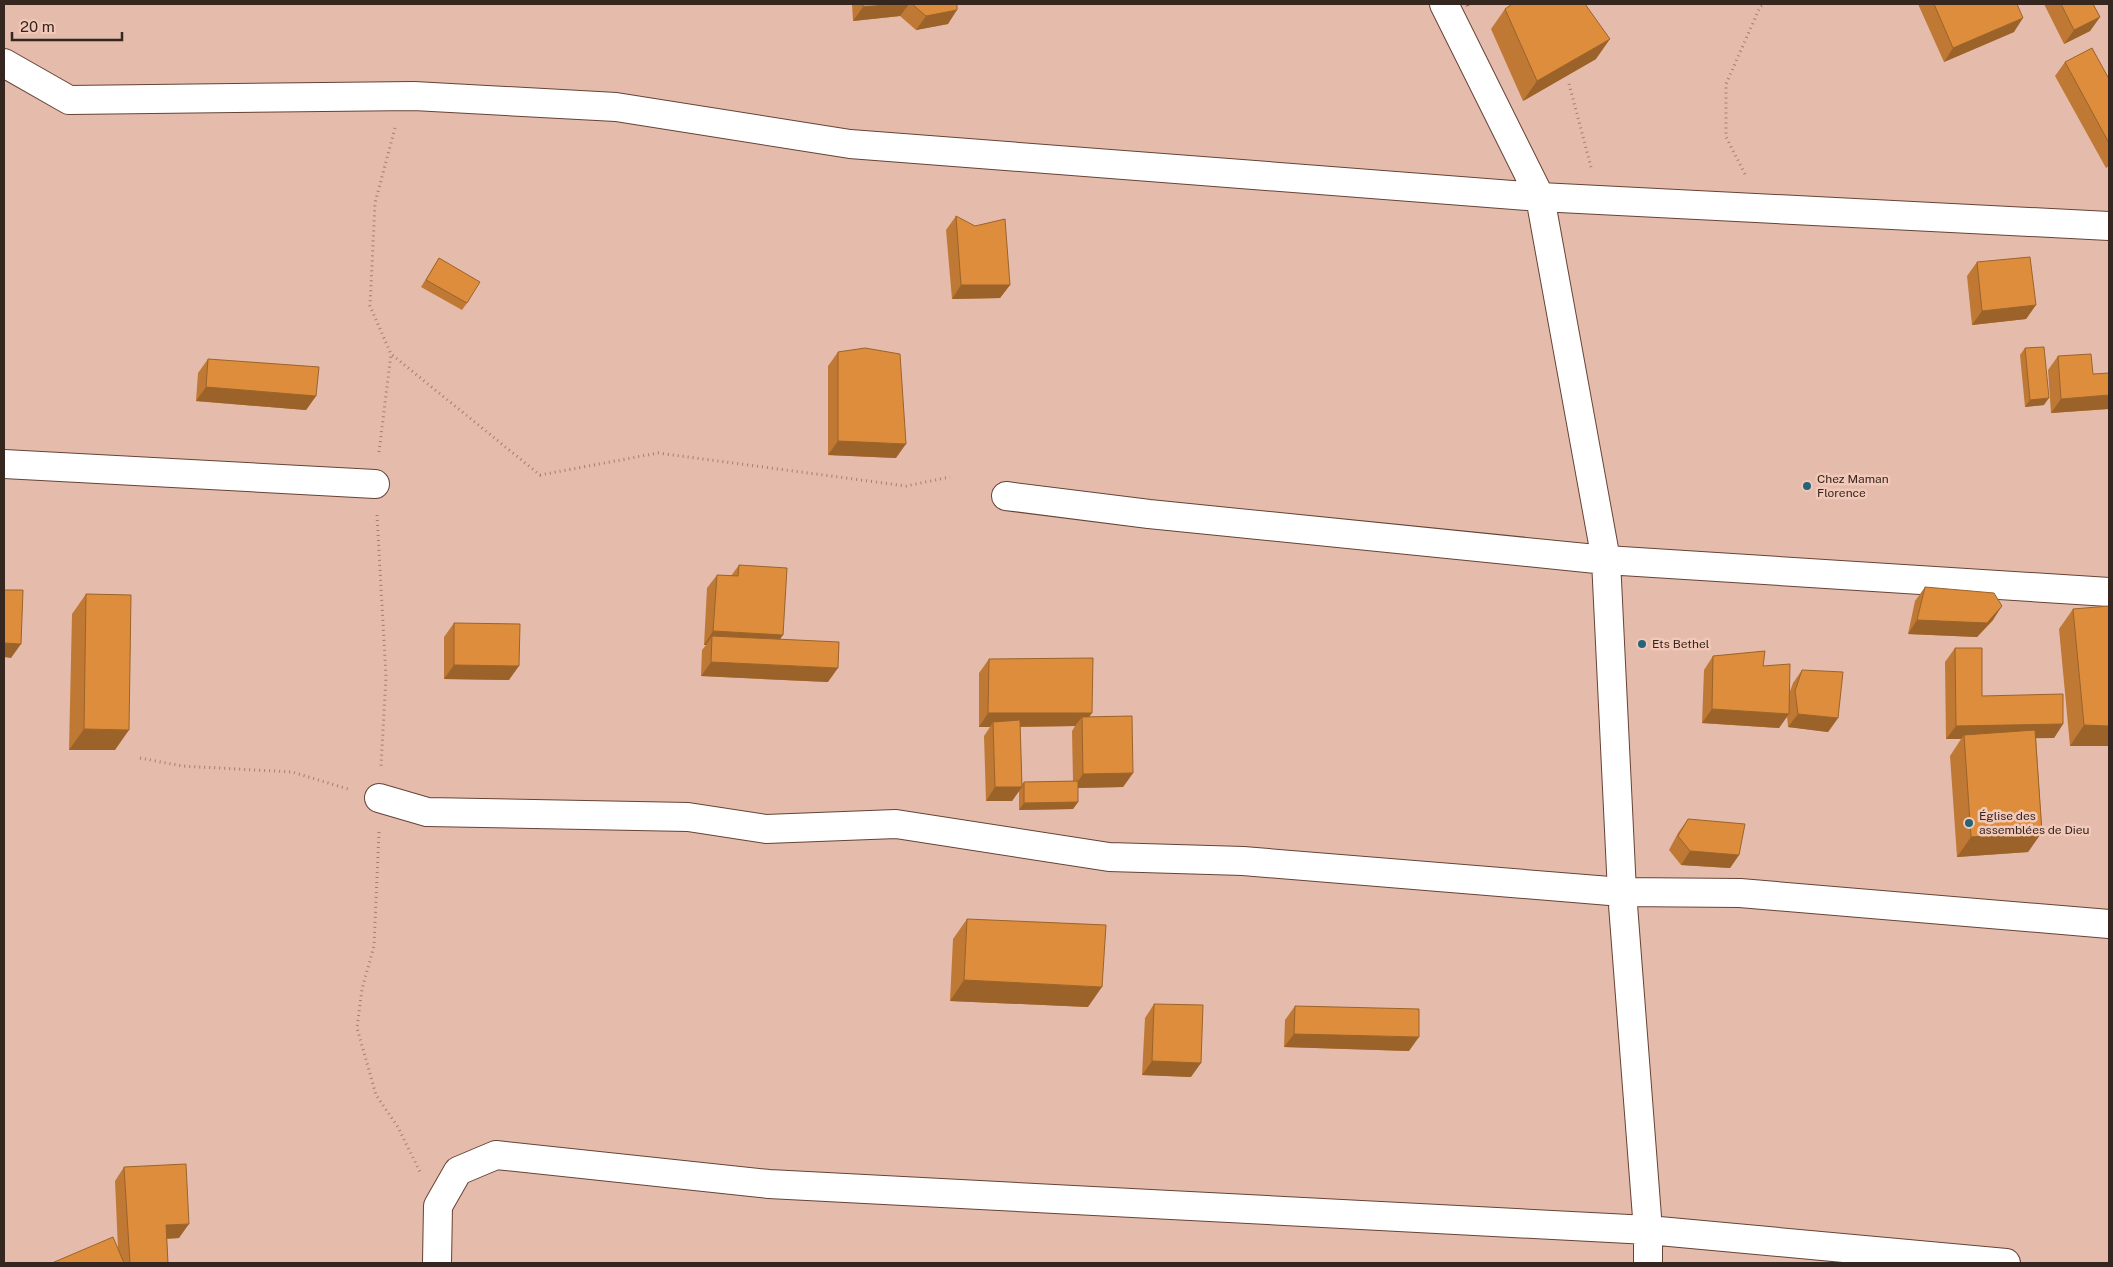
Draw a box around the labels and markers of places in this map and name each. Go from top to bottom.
place label: Chez Maman Florence [1817,472,1889,500]
marker: Chez Maman Florence [1801,480,1813,492]
place label: Ets Bethel [1652,637,1710,651]
marker: Ets Bethel [1636,638,1648,650]
place label: Église des assemblées de Dieu [1979,809,2090,837]
marker: Église des assemblées de Dieu [1963,817,1975,829]

